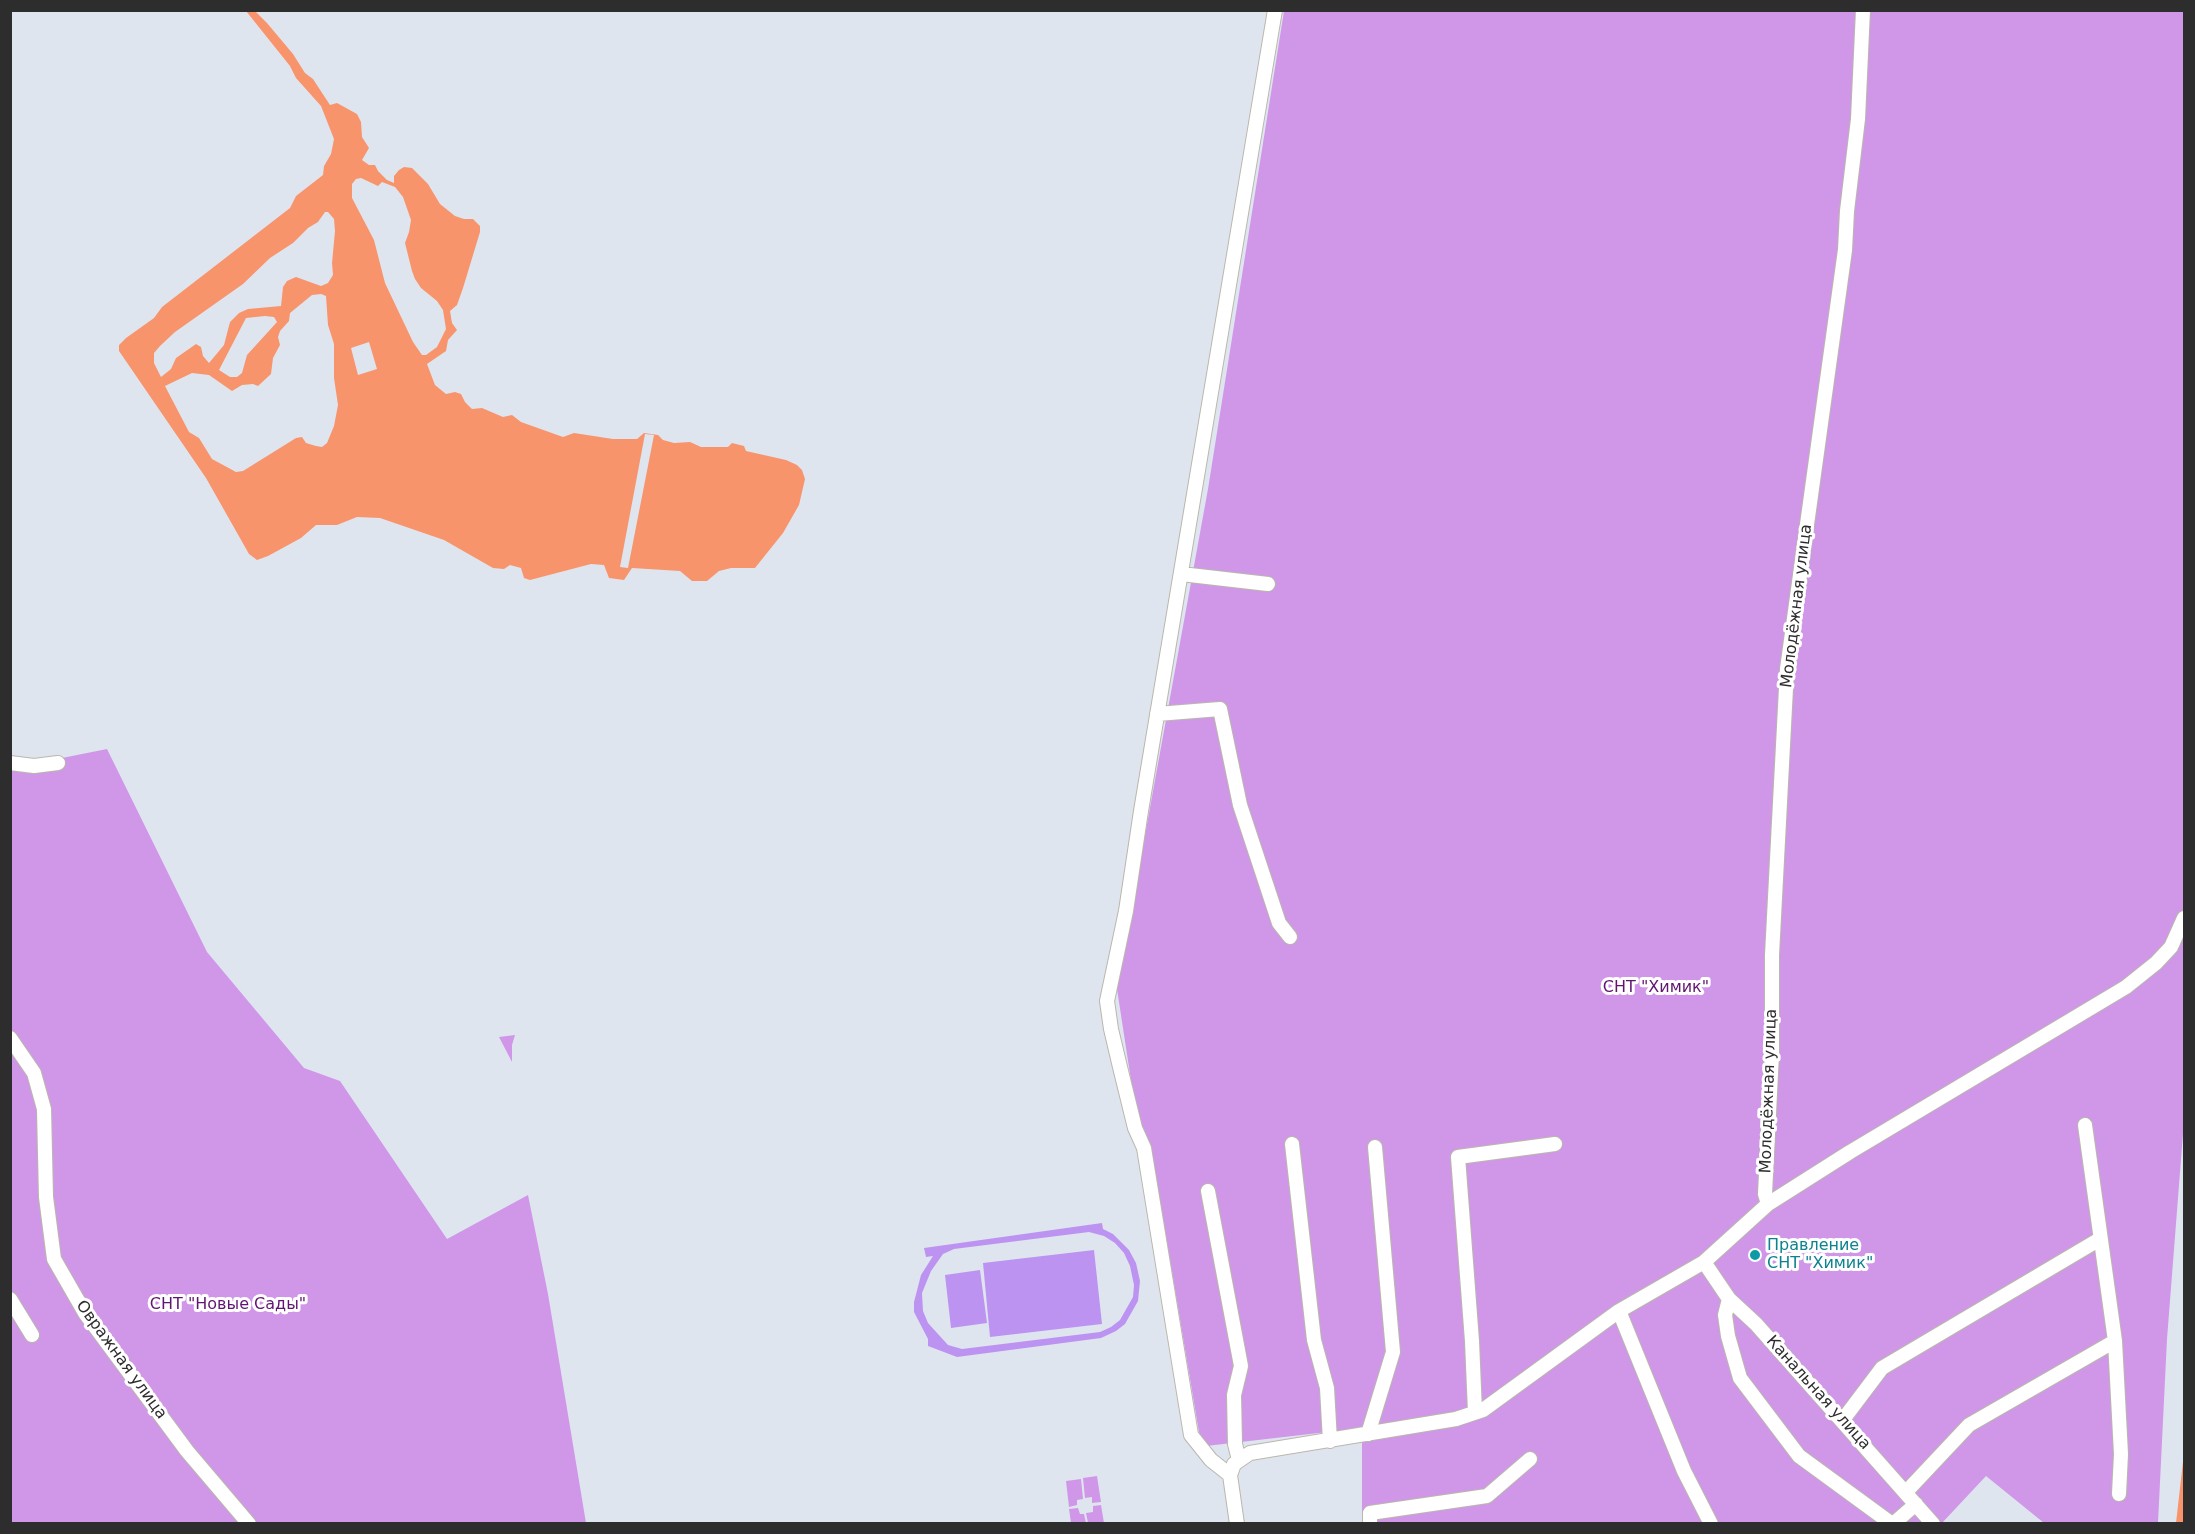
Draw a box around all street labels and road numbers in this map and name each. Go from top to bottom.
street label: Молодёжная улица [1777,523,1817,689]
street label: Молодёжная улица [1757,1008,1781,1174]
street label: Овражная улица [71,1297,171,1423]
street label: Канальная улица [1762,1332,1874,1454]

